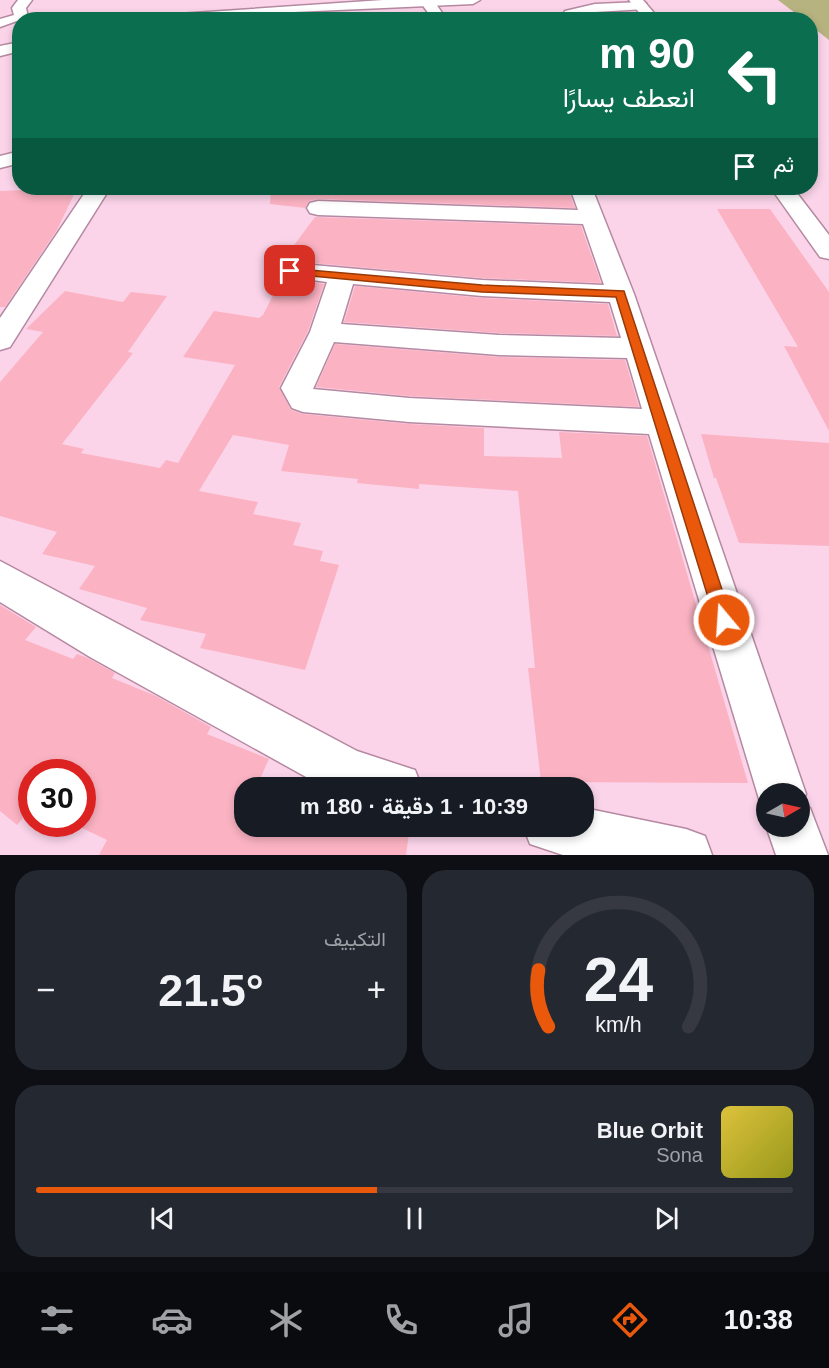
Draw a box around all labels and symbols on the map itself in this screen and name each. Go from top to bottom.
pin [264,245,315,296]
position arrow [692,588,756,652]
speed limit sign: 30 [18,759,96,837]
north arrow [756,783,810,837]

